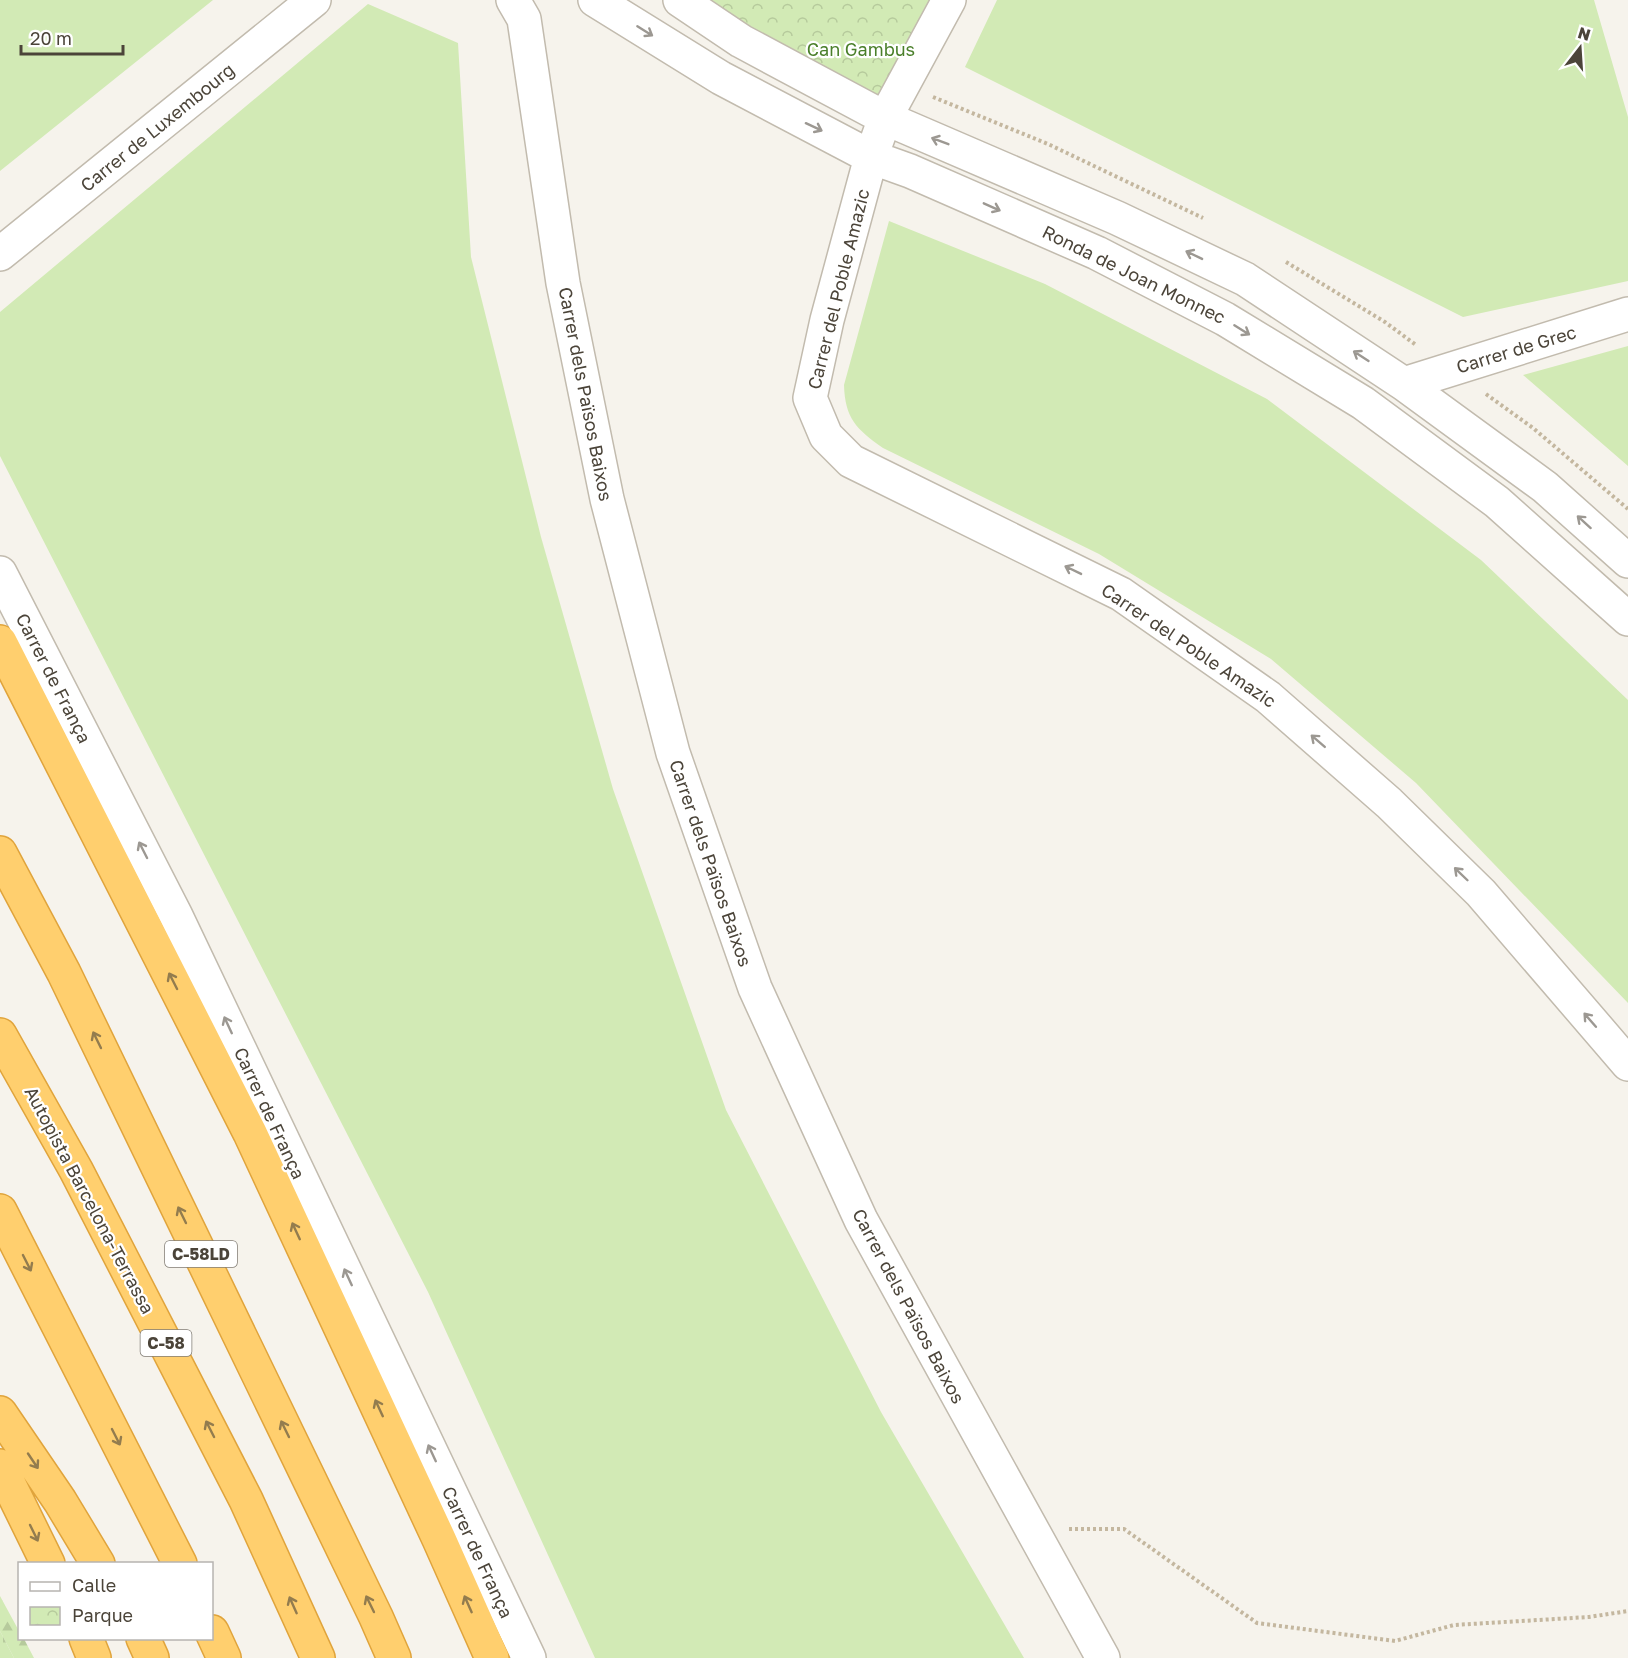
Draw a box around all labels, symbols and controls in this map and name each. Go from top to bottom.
scale bar [21,18,123,56]
north arrow [1550,18,1610,78]
text: N [1576,22,1593,45]
one-way arrow [636,25,653,37]
text: 20 m [30,27,72,49]
park label: Can Gambus [807,38,915,60]
street label: Carrer de Luxembourg [76,58,238,196]
one-way arrow [805,121,823,133]
one-way arrow [931,135,949,146]
street label: Carrer del Poble Amazic [802,186,874,392]
one-way arrow [982,202,1001,213]
street label: Ronda de Joan Monnec [1039,220,1229,328]
one-way arrow [1186,249,1204,261]
street label: Carrer dels Països Baixos [554,285,618,503]
street label: Carrer de Grec [1453,320,1579,378]
one-way arrow [1233,324,1250,336]
one-way arrow [1353,349,1370,361]
one-way arrow [1577,515,1592,529]
one-way arrow [1065,564,1083,575]
street label: Carrer del Poble Amazic [1097,578,1281,712]
street label: Carrer de França [12,609,96,747]
one-way arrow [1311,734,1326,748]
street label: Carrer dels Països Baixos [665,757,757,969]
one-way arrow [136,842,148,860]
one-way arrow [1454,866,1469,881]
one-way arrow [167,972,178,990]
one-way arrow [1583,1013,1597,1028]
one-way arrow [222,1017,234,1035]
one-way arrow [91,1031,103,1049]
street label: Carrer de França [230,1044,310,1182]
street label: Autopista Barcelona-Terrassa [21,1083,159,1317]
street label: Carrer dels Països Baixos [848,1205,970,1407]
one-way arrow [176,1207,188,1225]
one-way arrow [290,1223,302,1241]
road number: C-58LD [165,1241,237,1267]
one-way arrow [21,1254,33,1271]
one-way arrow [342,1269,353,1287]
road number: C-58 [140,1330,192,1356]
one-way arrow [372,1399,384,1417]
one-way arrow [279,1420,291,1438]
one-way arrow [204,1421,216,1438]
one-way arrow [111,1427,122,1445]
one-way arrow [425,1445,437,1463]
one-way arrow [27,1453,39,1469]
street label: Carrer de França [438,1483,518,1621]
one-way arrow [28,1524,40,1542]
legend [18,1562,213,1640]
text: Calle [72,1574,116,1596]
one-way arrow [364,1596,376,1614]
one-way arrow [462,1596,474,1614]
one-way arrow [287,1597,298,1615]
text: Parque [72,1604,133,1626]

